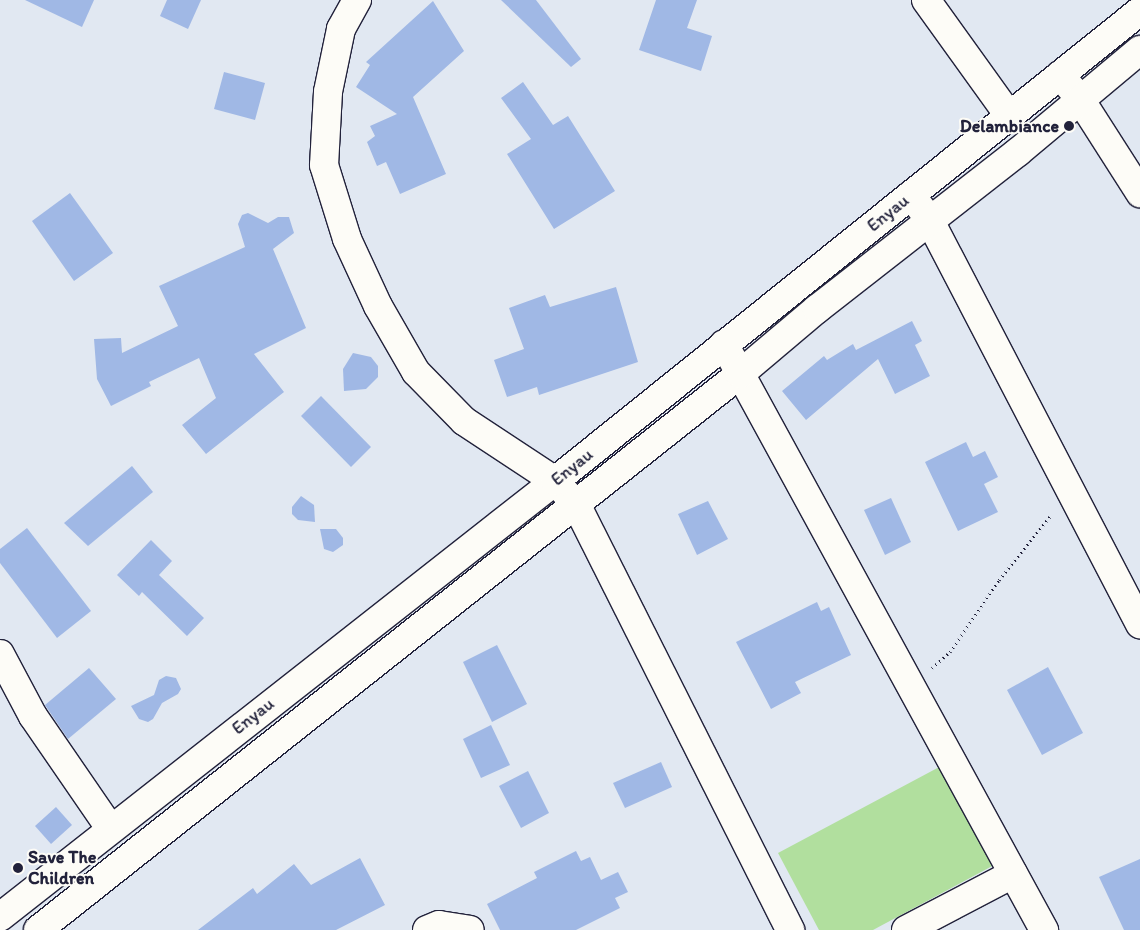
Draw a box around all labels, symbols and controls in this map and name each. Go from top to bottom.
place label: Delambiance [960,115,1059,137]
marker: Delambiance [1063,120,1075,132]
street label: Enyau [863,190,913,236]
street label: Enyau [547,444,597,490]
street label: Enyau [228,693,278,739]
place label: Save The Children [28,847,97,890]
marker: Save The Children [12,862,24,874]

